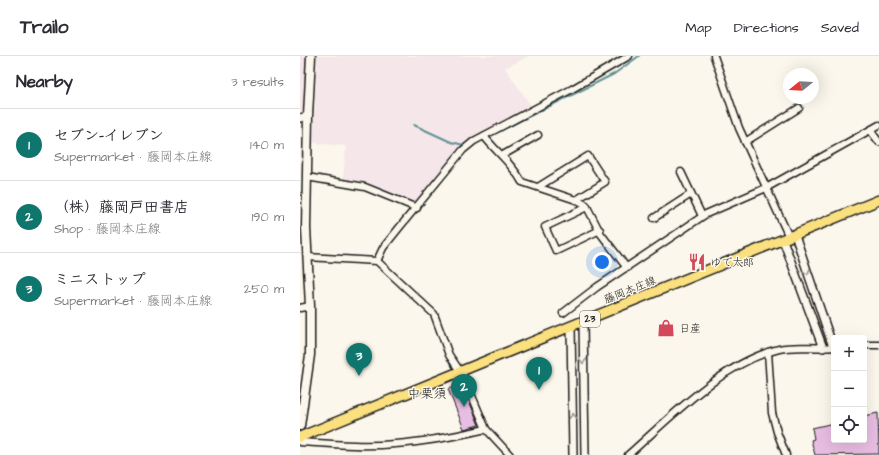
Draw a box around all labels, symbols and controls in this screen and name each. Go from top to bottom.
text: Trailo [20,14,69,41]
text: Map [685,18,712,38]
text: Directions [734,18,799,38]
text: Saved [821,18,859,38]
north arrow [783,68,819,104]
text: Nearby [16,70,73,94]
text: 3 results [231,73,284,91]
text: セブン-イレブン [54,125,164,146]
text: 1 [28,136,30,154]
text: 140 m [250,136,284,154]
text: Supermarket · 藤岡本庄線 [54,148,212,166]
text: （株）藤岡戸田書店 [54,197,189,218]
text: 2 [25,208,33,226]
text: 190 m [251,208,284,226]
text: Shop · 藤岡本庄線 [54,220,161,238]
your location [592,252,612,272]
restaurant icon: ゆで太郎 [687,252,707,272]
place label: ゆで太郎 [710,255,754,270]
one-way arrow [803,268,811,275]
text: ミニストップ [54,269,146,290]
street label: 藤岡本庄線 [602,273,658,307]
text: 3 [26,280,32,298]
text: 250 m [244,280,284,298]
text: Supermarket · 藤岡本庄線 [54,292,212,310]
road number: 23 [580,311,600,327]
shop icon: 日産 [656,318,676,338]
place label: 日産 [679,321,701,336]
map controls [831,335,867,443]
button: + [831,335,867,371]
pin: 3 [346,343,372,376]
pin: 1 [526,357,552,390]
one-way arrow [579,358,587,364]
button: − [831,371,867,407]
pin: 2 [451,374,477,407]
district label: 中栗須 [407,385,447,403]
button: locate [831,407,867,443]
one-way arrow [569,413,577,419]

